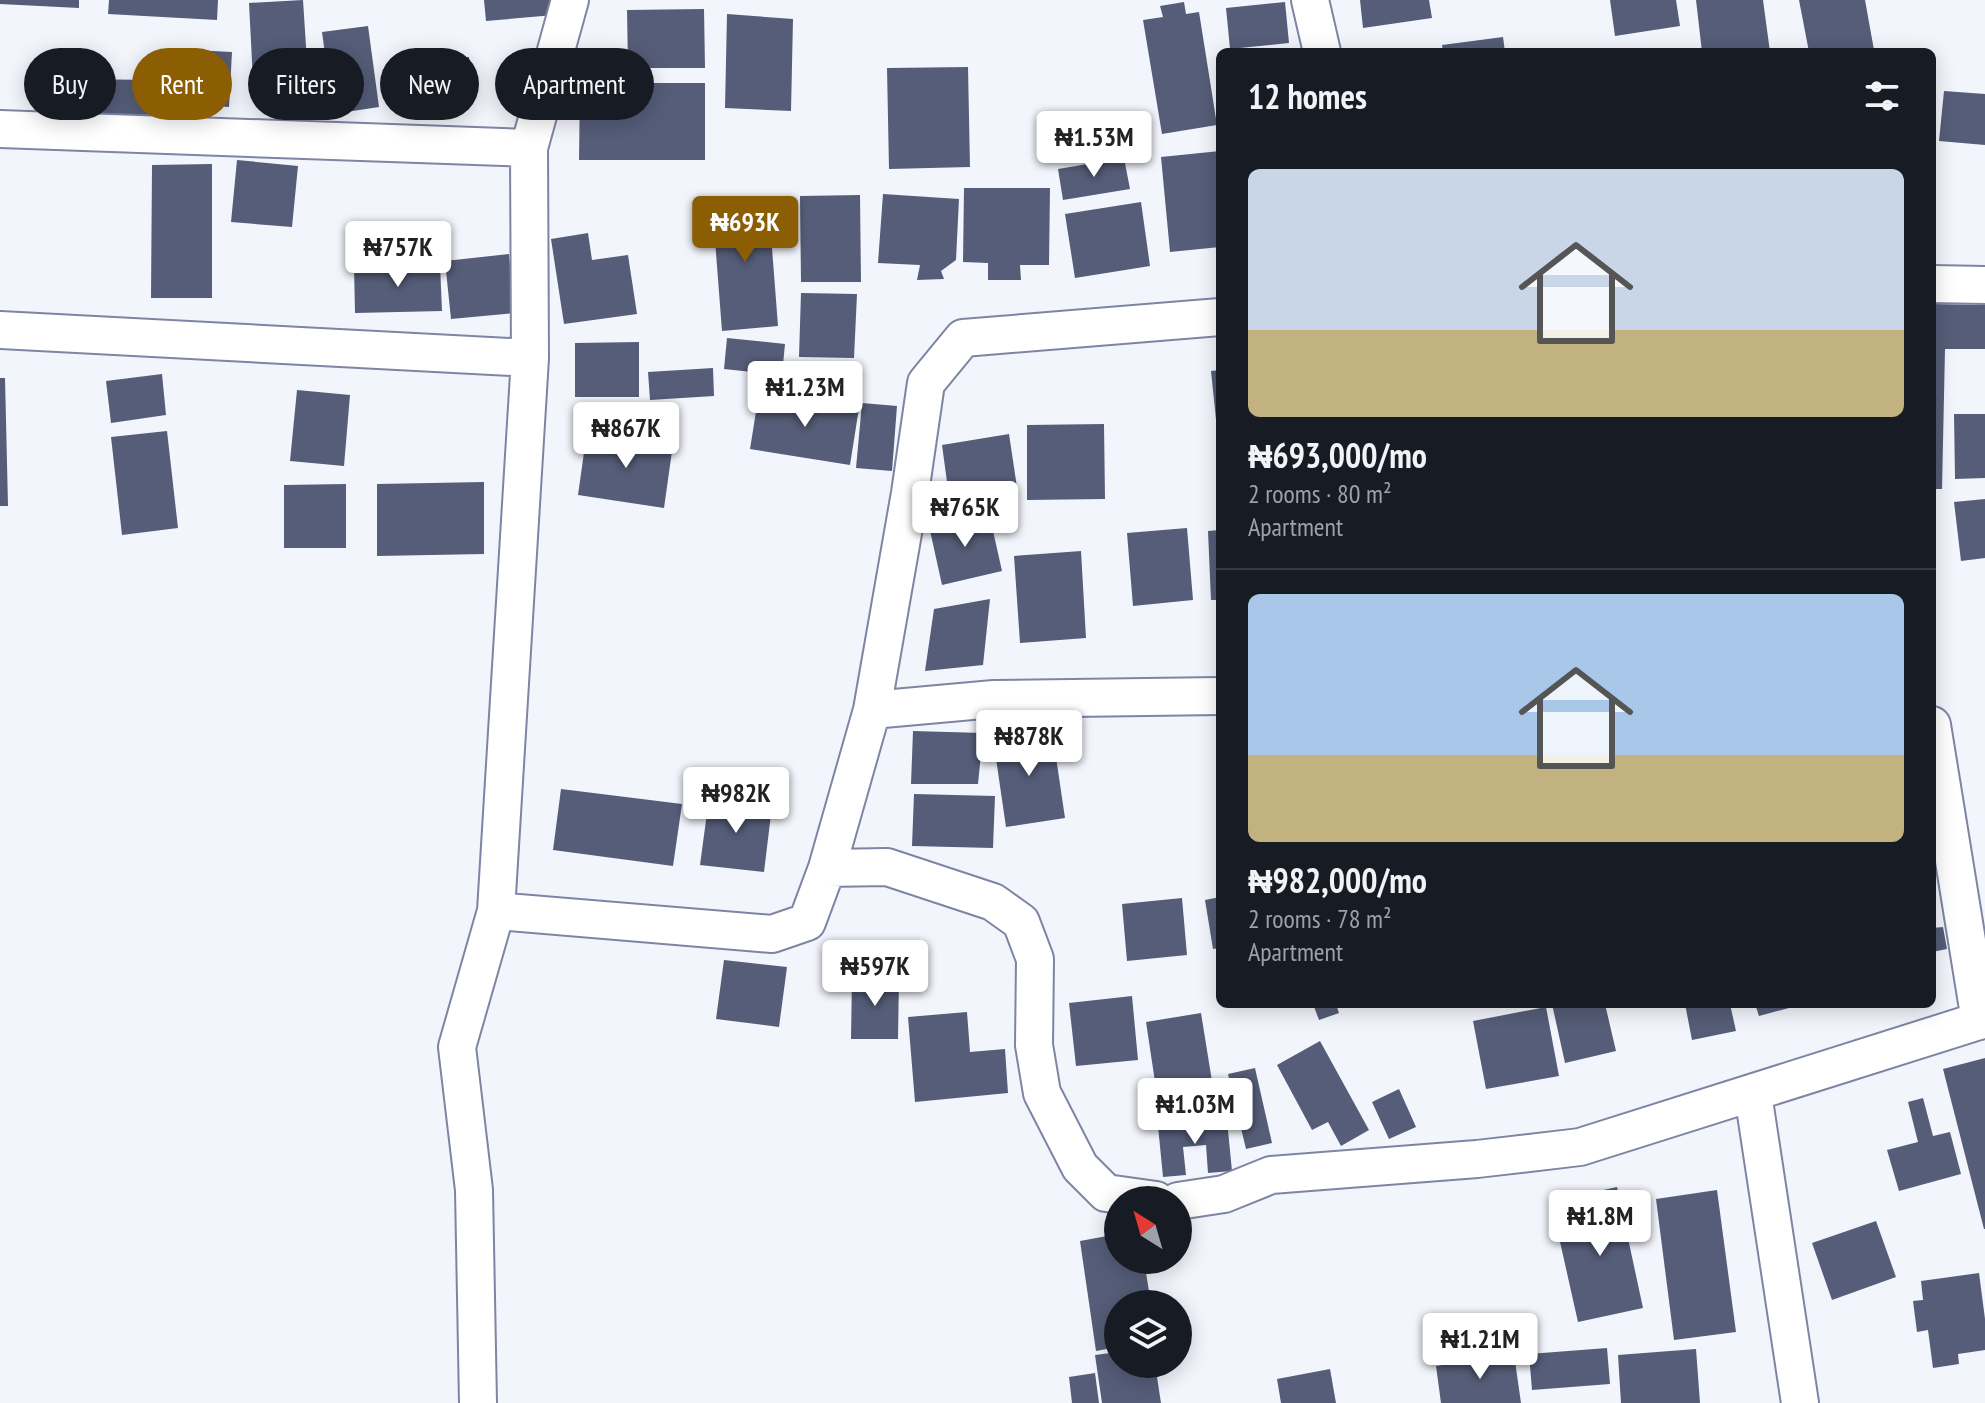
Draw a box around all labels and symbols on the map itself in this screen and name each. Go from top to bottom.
pin: ₦1.53M [1029,111,1159,179]
pin: ₦693K [689,196,801,264]
pin: ₦757K [342,221,454,289]
pin: ₦1.23M [740,361,870,429]
pin: ₦867K [570,402,682,470]
pin: ₦765K [909,481,1021,549]
pin: ₦878K [973,710,1085,778]
pin: ₦982K [680,767,792,835]
pin: ₦597K [819,940,931,1008]
pin: ₦1.03M [1130,1078,1260,1146]
north arrow [1104,1186,1192,1274]
pin: ₦1.8M [1544,1190,1656,1258]
pin: ₦1.21M [1415,1313,1545,1381]

